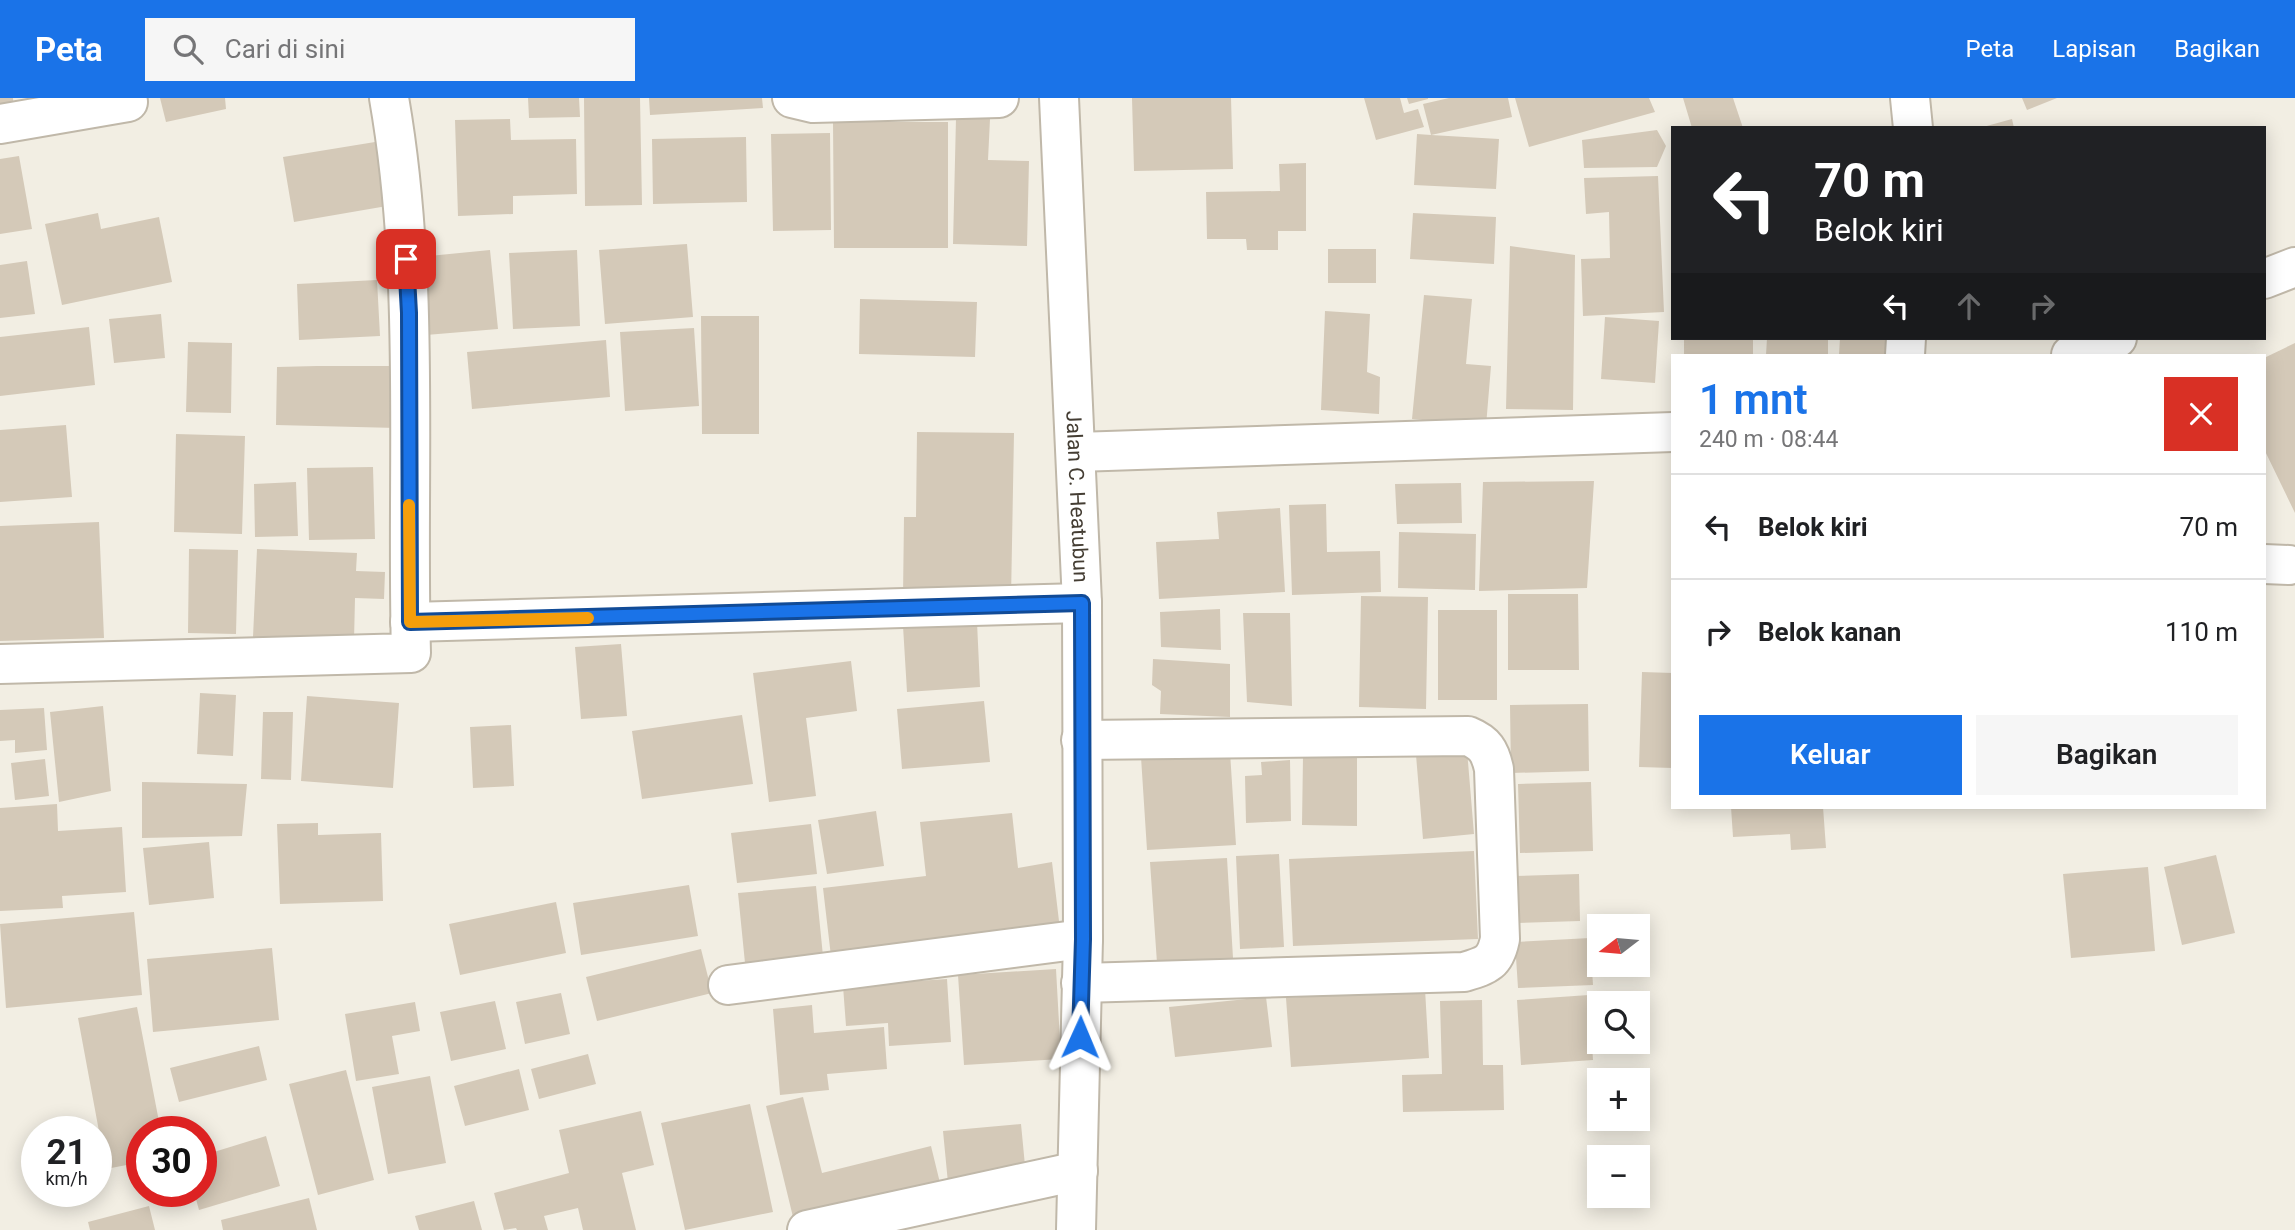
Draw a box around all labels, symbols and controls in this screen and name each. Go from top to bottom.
search box [145,18,635,81]
text: Peta [35,30,103,69]
icon: search [169,30,207,68]
text: Cari di sini [225,34,345,64]
text: Peta [1966,35,2014,63]
text: Lapisan [2052,35,2136,63]
text: Bagikan [2174,35,2260,63]
text: 70 m [1814,152,1925,209]
icon: left [1699,154,1790,245]
text: Belok kiri [1814,211,1944,249]
pin [376,229,436,289]
icon: arrive [387,240,425,278]
icon: left [1877,287,1915,325]
icon: ahead [1950,287,1988,325]
icon: right [2023,287,2061,325]
text: 1 mnt [1699,375,1808,424]
button: close [2164,377,2238,451]
street label: Jalan C. Heatubun [1061,410,1093,583]
text: 240 m · 08:44 [1699,426,1838,453]
icon: left [1699,508,1737,546]
text: Belok kiri [1758,512,1868,542]
text: 70 m [2180,512,2238,542]
icon: right [1699,613,1737,651]
text: Belok kanan [1758,617,1901,647]
text: 110 m [2165,617,2238,647]
button: Keluar [1699,715,1962,795]
button: Bagikan [1976,715,2238,795]
north arrow [1587,914,1650,976]
map controls [1587,914,1650,1208]
button: search [1587,991,1650,1054]
position arrow [1043,1000,1117,1074]
button: + [1587,1068,1650,1131]
speed limit sign: 30 [126,1116,217,1207]
text: 21 [46,1132,87,1173]
button: − [1587,1145,1650,1208]
text: km/h [45,1168,88,1189]

